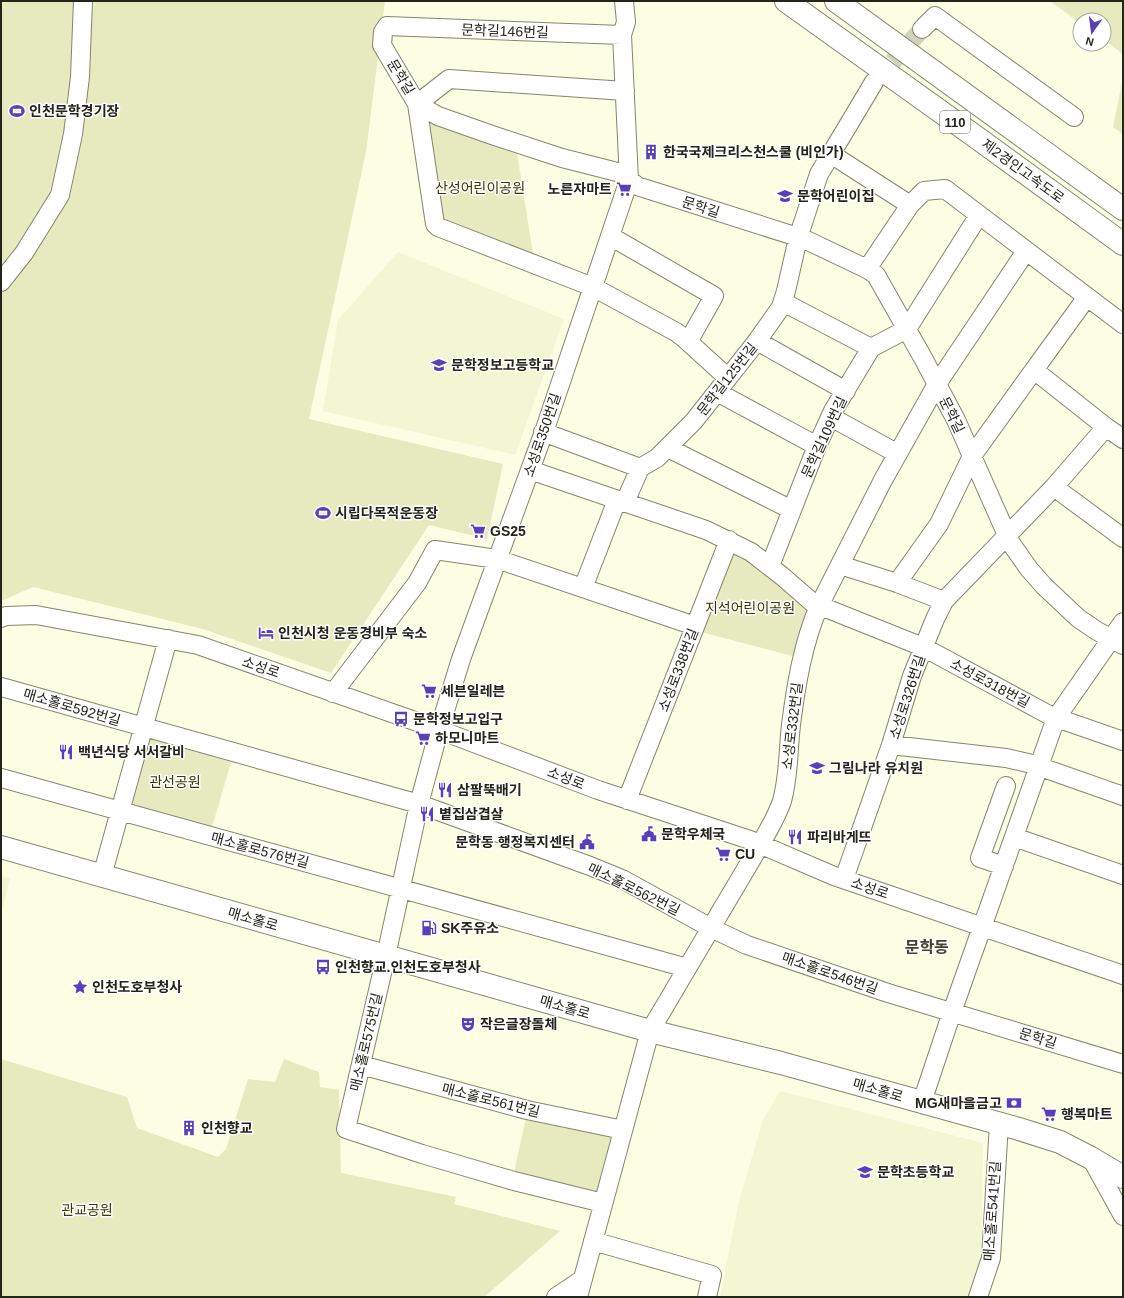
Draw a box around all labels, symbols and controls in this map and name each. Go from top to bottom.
north arrow [1072,12,1112,52]
street label: 문학길146번길 [461,21,549,41]
text: N [1084,35,1095,48]
street label: 문학길 [384,56,418,98]
sports icon: 인천문학경기장 [8,102,26,120]
place label: 인천문학경기장 [29,103,119,119]
road number: 110 [940,111,970,133]
street label: 제2경인고속도로 [979,136,1067,206]
building icon: 한국국제크리스천스쿨 (비인가) [642,143,660,161]
place label: 한국국제크리스천스쿨 (비인가) [663,144,844,160]
park label: 산성어린이공원 [435,180,525,196]
supermarket icon: 노른자마트 [615,180,633,198]
place label: 노른자마트 [548,181,612,197]
school or university icon: 문학어린이집 [776,187,794,205]
place label: 문학어린이집 [797,188,874,204]
street label: 문학길 [680,193,722,221]
street label: 문학길125번길 [694,339,760,419]
school or university icon: 문학정보고등학교 [430,356,448,374]
place label: 문학정보고등학교 [451,357,554,373]
street label: 소성로350번길 [520,391,564,479]
street label: 문학길109번길 [798,394,850,480]
street label: 문학길 [936,394,968,436]
sports icon: 시립다목적운동장 [314,504,332,522]
place label: 시립다목적운동장 [335,505,438,521]
supermarket icon: GS25 [469,522,487,540]
place label: GS25 [490,523,526,539]
park label: 지석어린이공원 [705,600,795,616]
hotel icon: 인천시청 운동경비부 숙소 [257,624,275,642]
place label: 인천시청 운동경비부 숙소 [278,625,428,641]
street label: 소성로338번길 [655,626,701,714]
street label: 소성로 [240,653,282,681]
street label: 소성로326번길 [886,653,928,741]
street label: 소성로318번길 [947,655,1033,711]
street label: 소성로332번길 [779,681,805,771]
supermarket icon: 세븐일레븐 [420,682,438,700]
place label: 세븐일레븐 [441,683,506,699]
street label: 매소홀로592번길 [21,685,123,729]
bus stop icon: 문학정보고입구 [392,710,410,728]
place label: 문학정보고입구 [413,711,503,727]
supermarket icon: 하모니마트 [414,729,432,747]
place label: 하모니마트 [435,730,500,746]
restaurant icon: 백년식당 서서갈비 [57,743,75,761]
place label: 백년식당 서서갈비 [78,744,185,760]
school or university icon: 그림나라 유치원 [808,759,826,777]
place label: 그림나라 유치원 [829,760,923,776]
street label: 소성로 [545,764,587,792]
park label: 관선공원 [149,774,201,790]
restaurant icon: 삼팔뚝배기 [436,781,454,799]
place label: 삼팔뚝배기 [457,782,521,798]
restaurant icon: 볕집삼겹살 [418,805,436,823]
place label: 볕집삼겹살 [439,806,504,822]
public building icon: 문학우체국 [640,825,658,843]
place label: 문학우체국 [661,826,726,842]
restaurant icon: 파리바게뜨 [786,828,804,846]
street label: 매소홀로576번길 [209,829,311,871]
place label: 파리바게뜨 [807,829,872,845]
public building icon: 문학동 행정복지센터 [578,833,596,851]
place label: 문학동 행정복지센터 [455,834,575,850]
supermarket icon: CU [714,845,732,863]
place label: CU [735,846,755,862]
street label: 매소홀로562번길 [585,860,683,918]
street label: 소성로 [849,874,891,902]
street label: 매소홀로 [226,904,280,934]
fuel station icon: SK주유소 [420,919,438,937]
place label: SK주유소 [441,920,499,936]
district label: 문학동 [905,938,949,956]
street label: 매소홀로546번길 [780,949,880,997]
bus stop icon: 인천향교.인천도호부청사 [314,958,332,976]
place label: 인천향교.인천도호부청사 [335,959,481,975]
place icon: 인천도호부청사 [71,978,89,996]
place label: 인천도호부청사 [92,979,182,995]
street label: 매소홀로575번길 [347,991,385,1093]
street label: 매소홀로 [538,992,592,1022]
theatre icon: 작은글장돌체 [459,1015,477,1033]
place label: 작은글장돌체 [480,1016,557,1032]
street label: 문학길 [1017,1025,1059,1051]
street label: 매소홀로 [851,1075,905,1105]
street label: 매소홀로561번길 [440,1080,542,1120]
bank icon: MG새마을금고 [1005,1094,1023,1112]
place label: MG새마을금고 [915,1095,1002,1111]
supermarket icon: 행복마트 [1040,1105,1058,1123]
place label: 행복마트 [1061,1106,1113,1122]
building icon: 인천향교 [180,1119,198,1137]
place label: 인천향교 [201,1120,253,1136]
street label: 매소홀로541번길 [981,1160,1003,1262]
school or university icon: 문학초등학교 [856,1163,874,1181]
place label: 문학초등학교 [877,1164,954,1180]
park label: 관교공원 [61,1202,113,1218]

